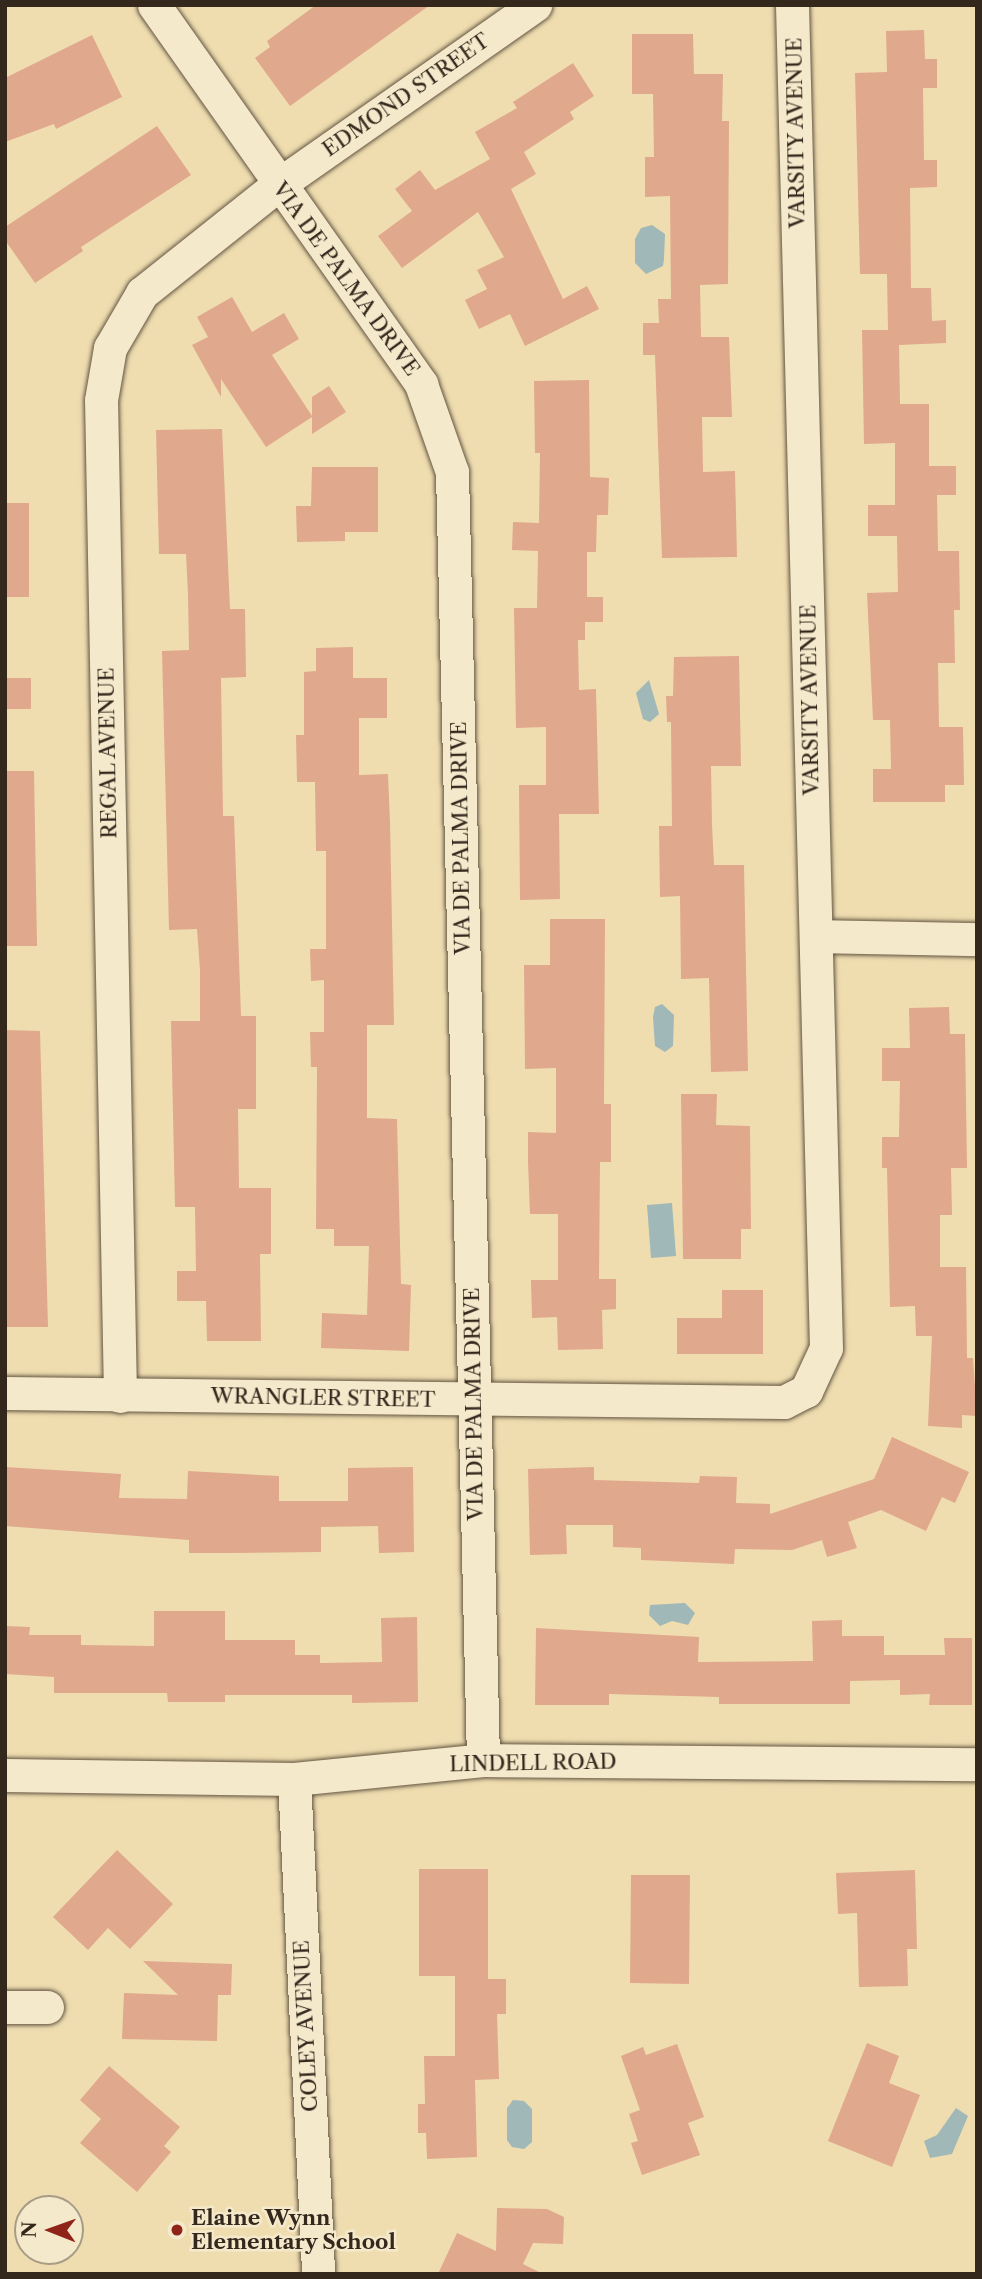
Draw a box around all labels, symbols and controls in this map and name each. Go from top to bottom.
street label: EDMOND STREET [318,28,494,162]
street label: VARSITY AVENUE [782,36,810,230]
street label: VIA DE PALMA DRIVE [267,176,425,382]
street label: VARSITY AVENUE [796,603,824,797]
street label: REGAL AVENUE [94,666,122,840]
street label: VIA DE PALMA DRIVE [446,720,476,956]
street label: VIA DE PALMA DRIVE [459,1286,489,1522]
street label: WRANGLER STREET [210,1383,436,1413]
street label: LINDELL ROAD [449,1749,617,1777]
street label: COLEY AVENUE [289,1939,323,2113]
north arrow [14,2195,84,2265]
place label: Elaine Wynn Elementary School [191,2205,396,2255]
text: N [18,2221,41,2238]
marker: Elaine Wynn Elementary School [169,2222,185,2238]

